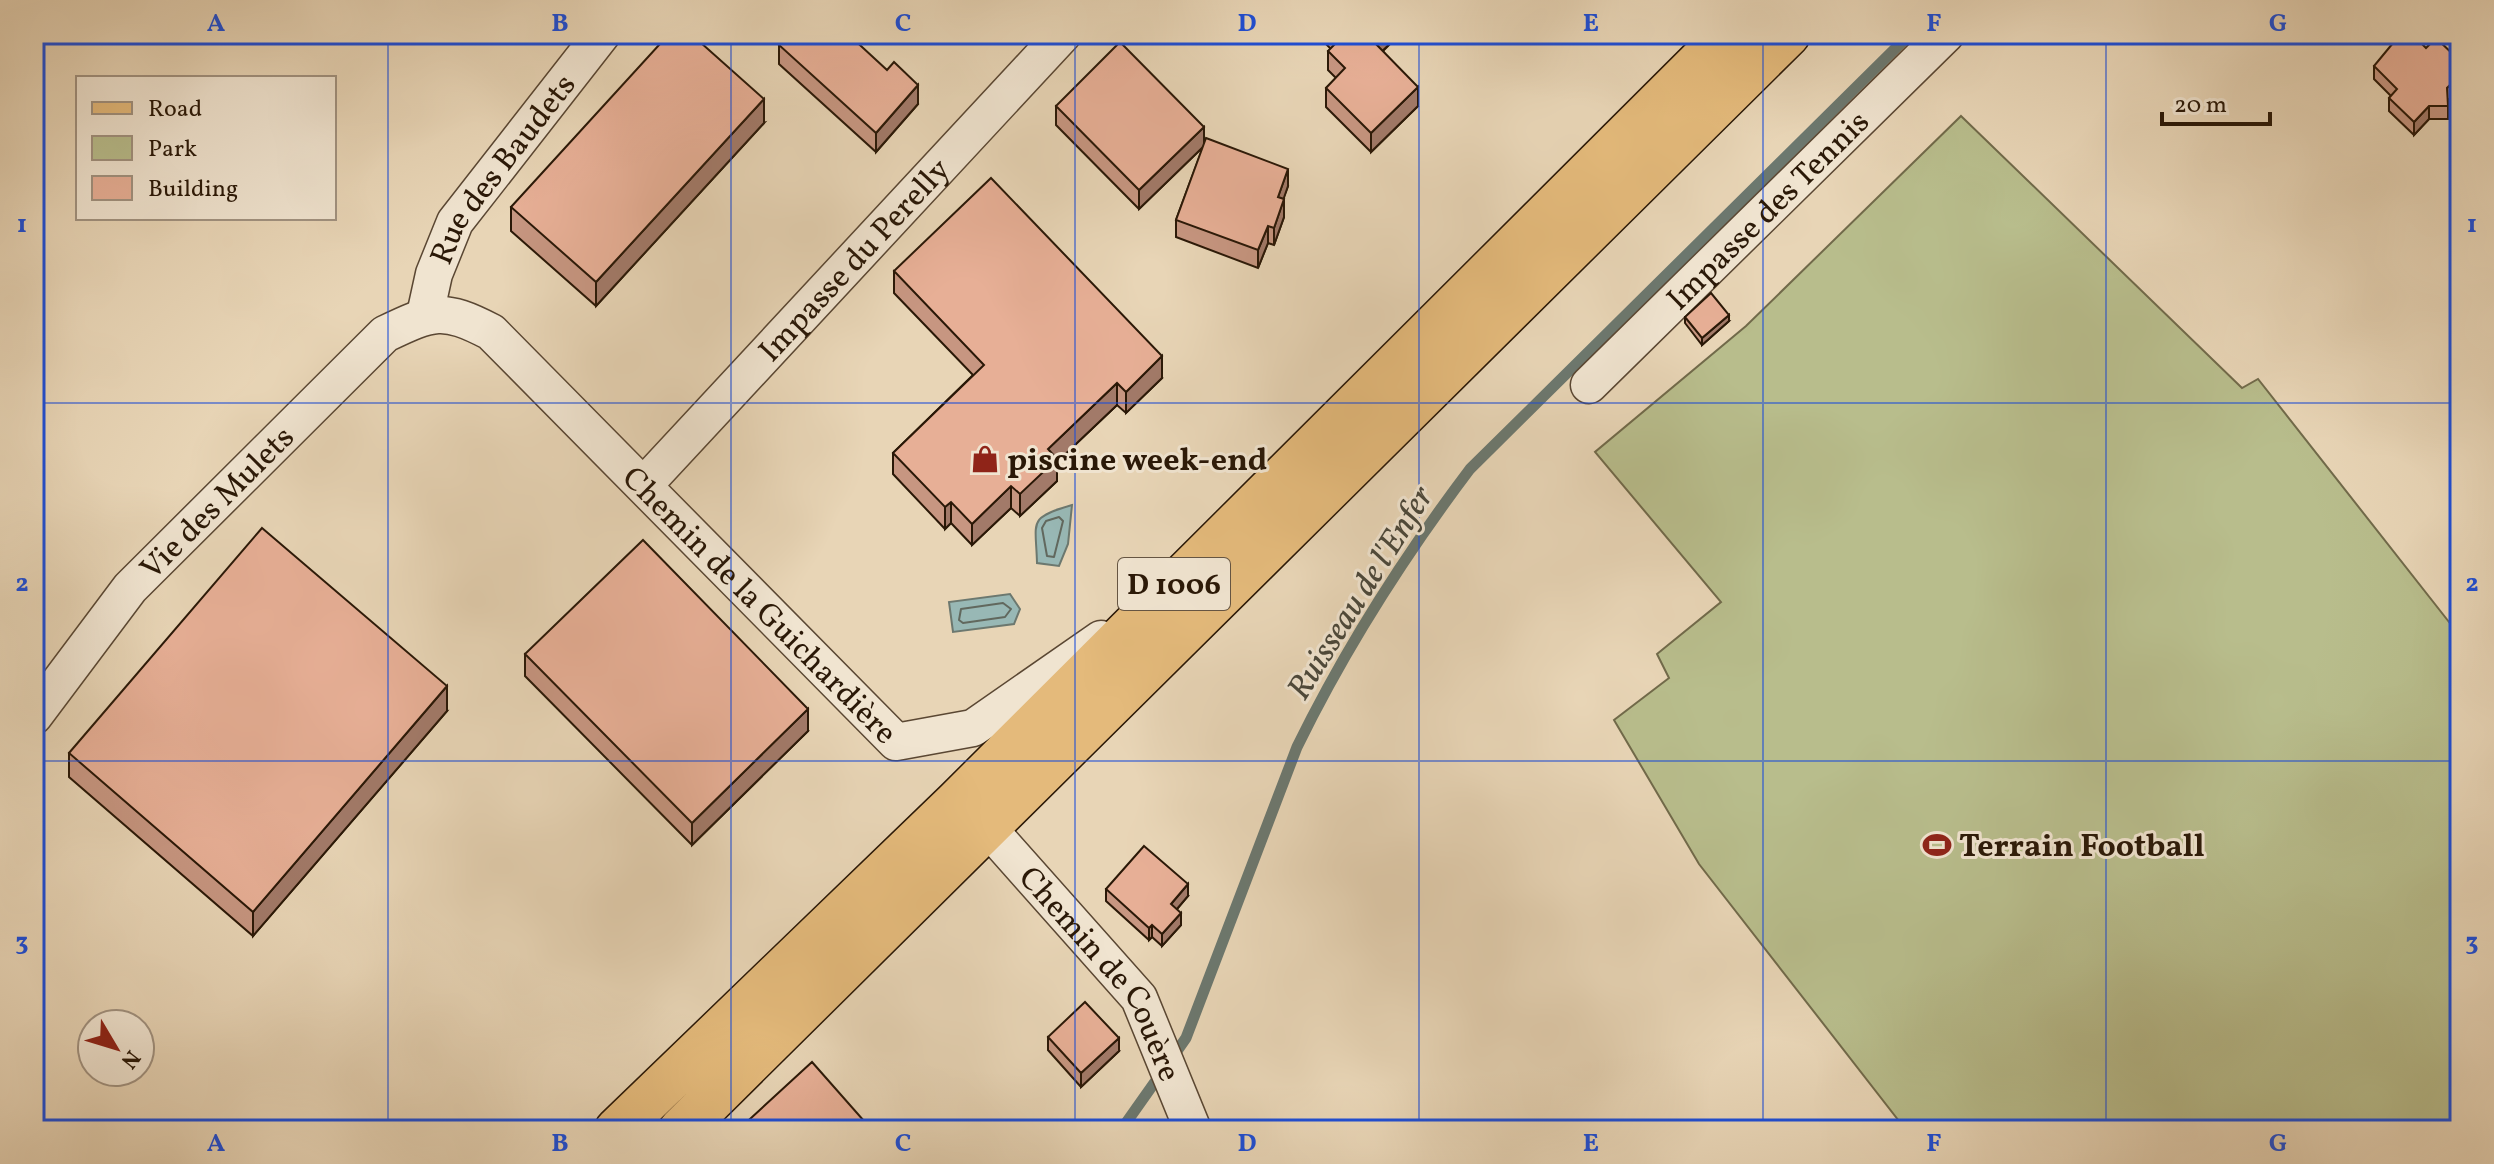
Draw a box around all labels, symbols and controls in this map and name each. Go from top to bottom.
text: A [207,6,226,42]
text: B [551,6,569,42]
text: C [895,6,911,42]
text: D [1237,6,1257,42]
text: E [1583,6,1599,42]
text: F [1926,6,1942,42]
text: G [2269,6,2287,42]
street label: Rue des Baudets [421,66,588,272]
legend [76,76,336,220]
scale bar [2162,76,2270,126]
text: 20 m [2174,89,2227,123]
text: Road [148,93,202,127]
street label: Impasse des Tennis [1658,102,1881,322]
text: Park [148,133,197,167]
street label: Impasse du Perelly [750,150,962,373]
text: Building [148,173,238,207]
text: 1 [17,207,27,243]
text: 1 [2467,207,2477,243]
street label: Vie des Mulets [132,417,306,591]
place label: piscine week-end [1007,440,1267,484]
shop icon: piscine week-end [970,444,1000,474]
street label: Chemin de la Guichardière [611,458,905,755]
water label: Ruisseau de l'Enfer [1277,478,1447,710]
road number: D 1006 [1118,558,1230,610]
text: 2 [15,566,29,602]
text: 2 [2465,566,2479,602]
place label: Terrain Football [1959,826,2205,870]
sports icon: Terrain Football [1922,830,1952,860]
street label: Chemin de Couère [1007,858,1190,1089]
text: 3 [15,925,29,961]
text: 3 [2465,925,2479,961]
north arrow [76,1008,156,1088]
text: N [113,1043,147,1075]
text: A [207,1126,226,1162]
text: B [551,1126,569,1162]
text: C [895,1126,911,1162]
text: D [1237,1126,1257,1162]
text: E [1583,1126,1599,1162]
text: F [1926,1126,1942,1162]
text: G [2269,1126,2287,1162]

